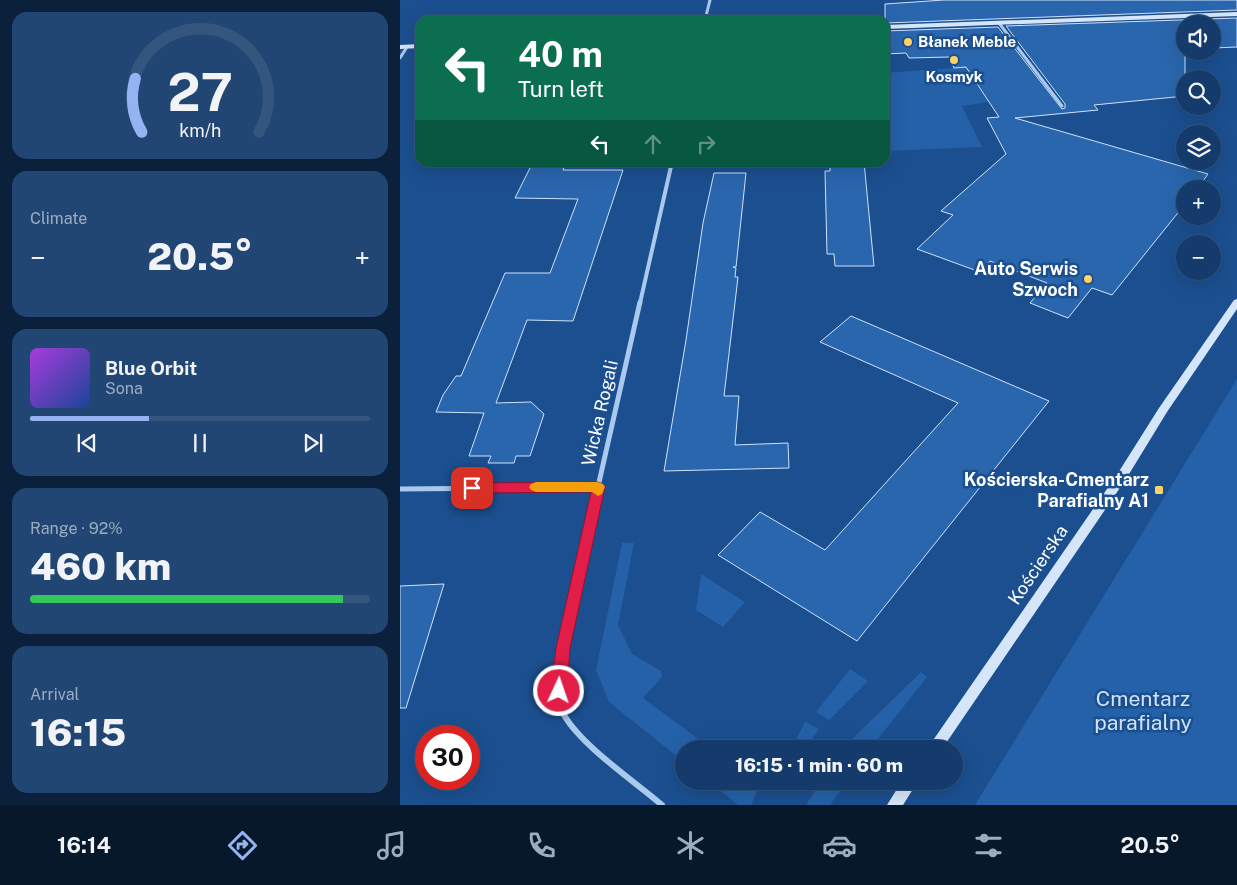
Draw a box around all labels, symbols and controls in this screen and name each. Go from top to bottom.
map controls [1176,15,1221,280]
button: sound [1176,15,1221,60]
place label: Błanek Meble [918,33,1016,50]
text: 40 m [518,34,603,75]
icon: left [435,35,500,100]
marker: Błanek Meble [902,36,914,48]
marker: Kosmyk [948,54,960,66]
text: 27 [167,62,233,123]
place label: Kosmyk [925,68,983,85]
button: search [1176,70,1221,115]
text: Turn left [518,76,604,102]
text: km/h [179,120,221,141]
button: layers [1176,125,1221,170]
icon: left [586,130,614,158]
icon: ahead [639,130,667,158]
icon: right [692,130,720,158]
button: + [1176,180,1221,225]
text: Climate [30,209,87,228]
text: 20.5° [147,234,253,279]
button: − [1176,235,1221,280]
text: − [30,241,46,274]
text: + [354,241,370,274]
place label: Auto Serwis Szwoch [974,258,1078,300]
marker: Auto Serwis Szwoch [1082,273,1094,285]
text: Blue Orbit [105,357,197,379]
street label: Wicka Rogali [577,358,622,468]
text: Sona [105,379,143,398]
icon: previous [73,429,101,457]
icon: pause [186,429,214,457]
icon: next [299,429,327,457]
pin [451,467,493,509]
place label: Kościerska-Cmentarz Parafialny A1 [964,469,1149,511]
icon: arrive [458,474,486,502]
marker: Kościerska-Cmentarz Parafialny A1 [1153,484,1165,496]
text: Range · 92% [30,519,123,538]
street label: Kościerska [1003,521,1072,608]
text: 460 km [30,544,171,589]
position arrow [532,664,584,716]
text: Arrival [30,685,79,704]
park label: Cmentarz parafialny [1094,686,1192,735]
text: 16:15 [30,710,126,755]
speed limit sign: 30 [415,725,480,790]
text: 16:15 · 1 min · 60 m [735,754,903,776]
icon: directions [225,828,260,863]
icon: music [374,828,409,863]
icon: phone [524,828,559,863]
icon: climate [673,828,708,863]
icon: car [822,828,857,863]
icon: filters [971,828,1006,863]
text: 16:14 [57,832,111,858]
text: 20.5° [1120,832,1180,858]

